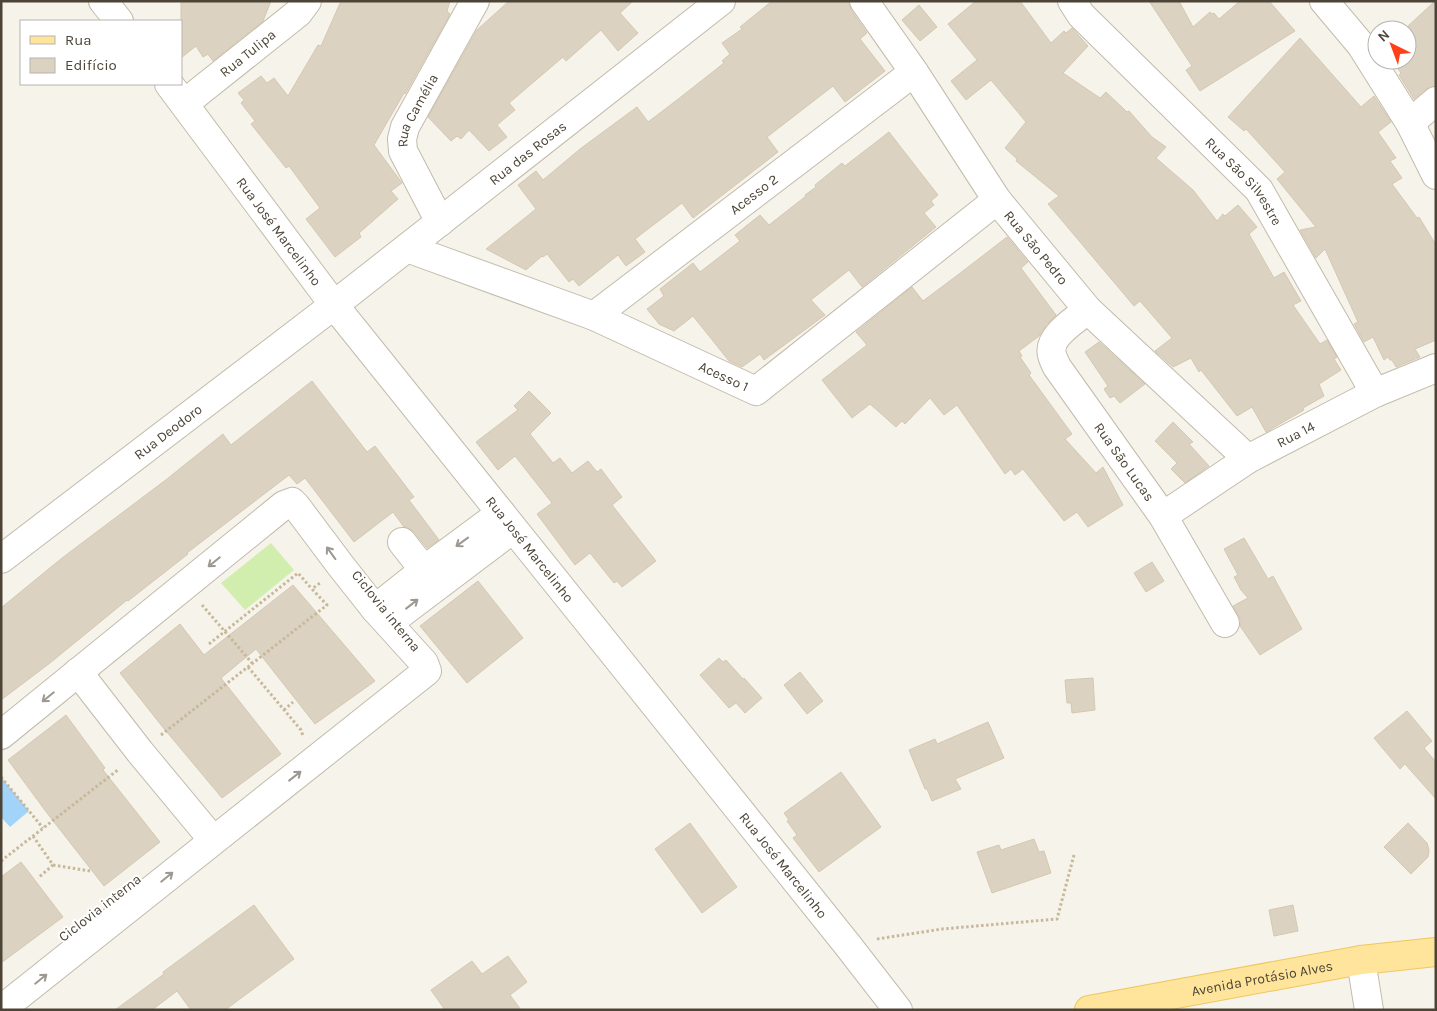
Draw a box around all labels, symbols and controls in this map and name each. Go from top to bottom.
legend [20,20,182,85]
north arrow [1367,20,1417,70]
street label: Rua Tulipa [216,26,279,81]
text: N [1374,26,1393,45]
text: Rua [65,31,92,49]
text: Edifício [65,56,117,74]
street label: Rua Camélia [394,71,441,148]
street label: Rua das Rosas [486,117,570,188]
street label: Rua São Silvestre [1202,134,1286,228]
street label: Acesso 2 [726,170,781,218]
street label: Rua José Marcelinho [233,174,325,289]
street label: Rua São Pedro [1001,207,1072,288]
street label: Acesso 1 [696,357,751,395]
street label: Rua Deodoro [131,400,205,463]
street label: Rua 14 [1274,417,1318,451]
street label: Rua São Lucas [1091,419,1158,504]
street label: Rua José Marcelinho [482,493,578,606]
one-way arrow [455,537,469,547]
one-way arrow [326,546,336,560]
one-way arrow [208,556,221,567]
street label: Ciclovia interna [348,567,424,655]
one-way arrow [405,599,418,610]
one-way arrow [41,692,54,703]
one-way arrow [288,770,301,781]
street label: Rua José Marcelinho [736,809,831,922]
street label: Ciclovia interna [55,870,145,946]
one-way arrow [161,872,174,883]
street label: Avenida Protásio Alves [1190,957,1334,1000]
one-way arrow [34,973,47,984]

